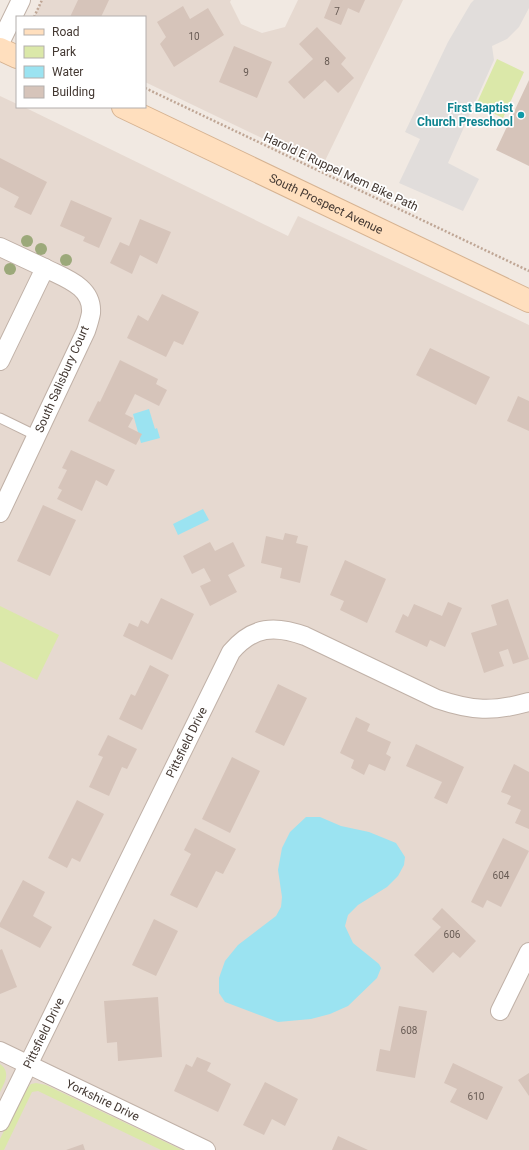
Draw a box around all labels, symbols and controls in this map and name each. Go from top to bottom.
house number: 7 [334,6,340,17]
legend [16,16,146,108]
text: Road [52,25,80,39]
house number: 10 [188,31,200,42]
text: Park [52,45,77,59]
house number: 8 [324,56,330,67]
text: Water [52,65,83,79]
house number: 9 [243,67,249,78]
text: Building [52,85,95,99]
place label: First Baptist Church Preschool [417,101,513,129]
marker: First Baptist Church Preschool [516,110,526,120]
street label: Harold E Ruppel Mem Bike Path [262,130,420,214]
street label: South Prospect Avenue [267,171,385,237]
street label: South Salisbury Court [32,323,92,435]
street label: Pittsfield Drive [163,705,210,780]
house number: 604 [493,870,510,881]
house number: 606 [444,929,461,940]
street label: Pittsfield Drive [20,995,67,1071]
house number: 608 [401,1025,418,1036]
street label: Yorkshire Drive [64,1077,142,1124]
house number: 610 [468,1091,485,1102]

